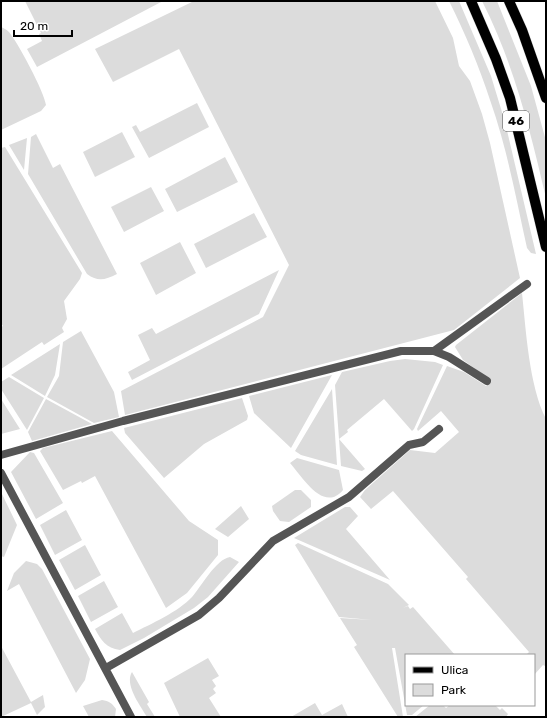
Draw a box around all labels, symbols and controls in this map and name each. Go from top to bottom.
scale bar [14,12,72,38]
text: 20 m [20,19,48,33]
road number: 46 [503,111,529,131]
legend [405,654,535,706]
text: Ulica [441,663,468,677]
text: Park [441,683,467,697]

